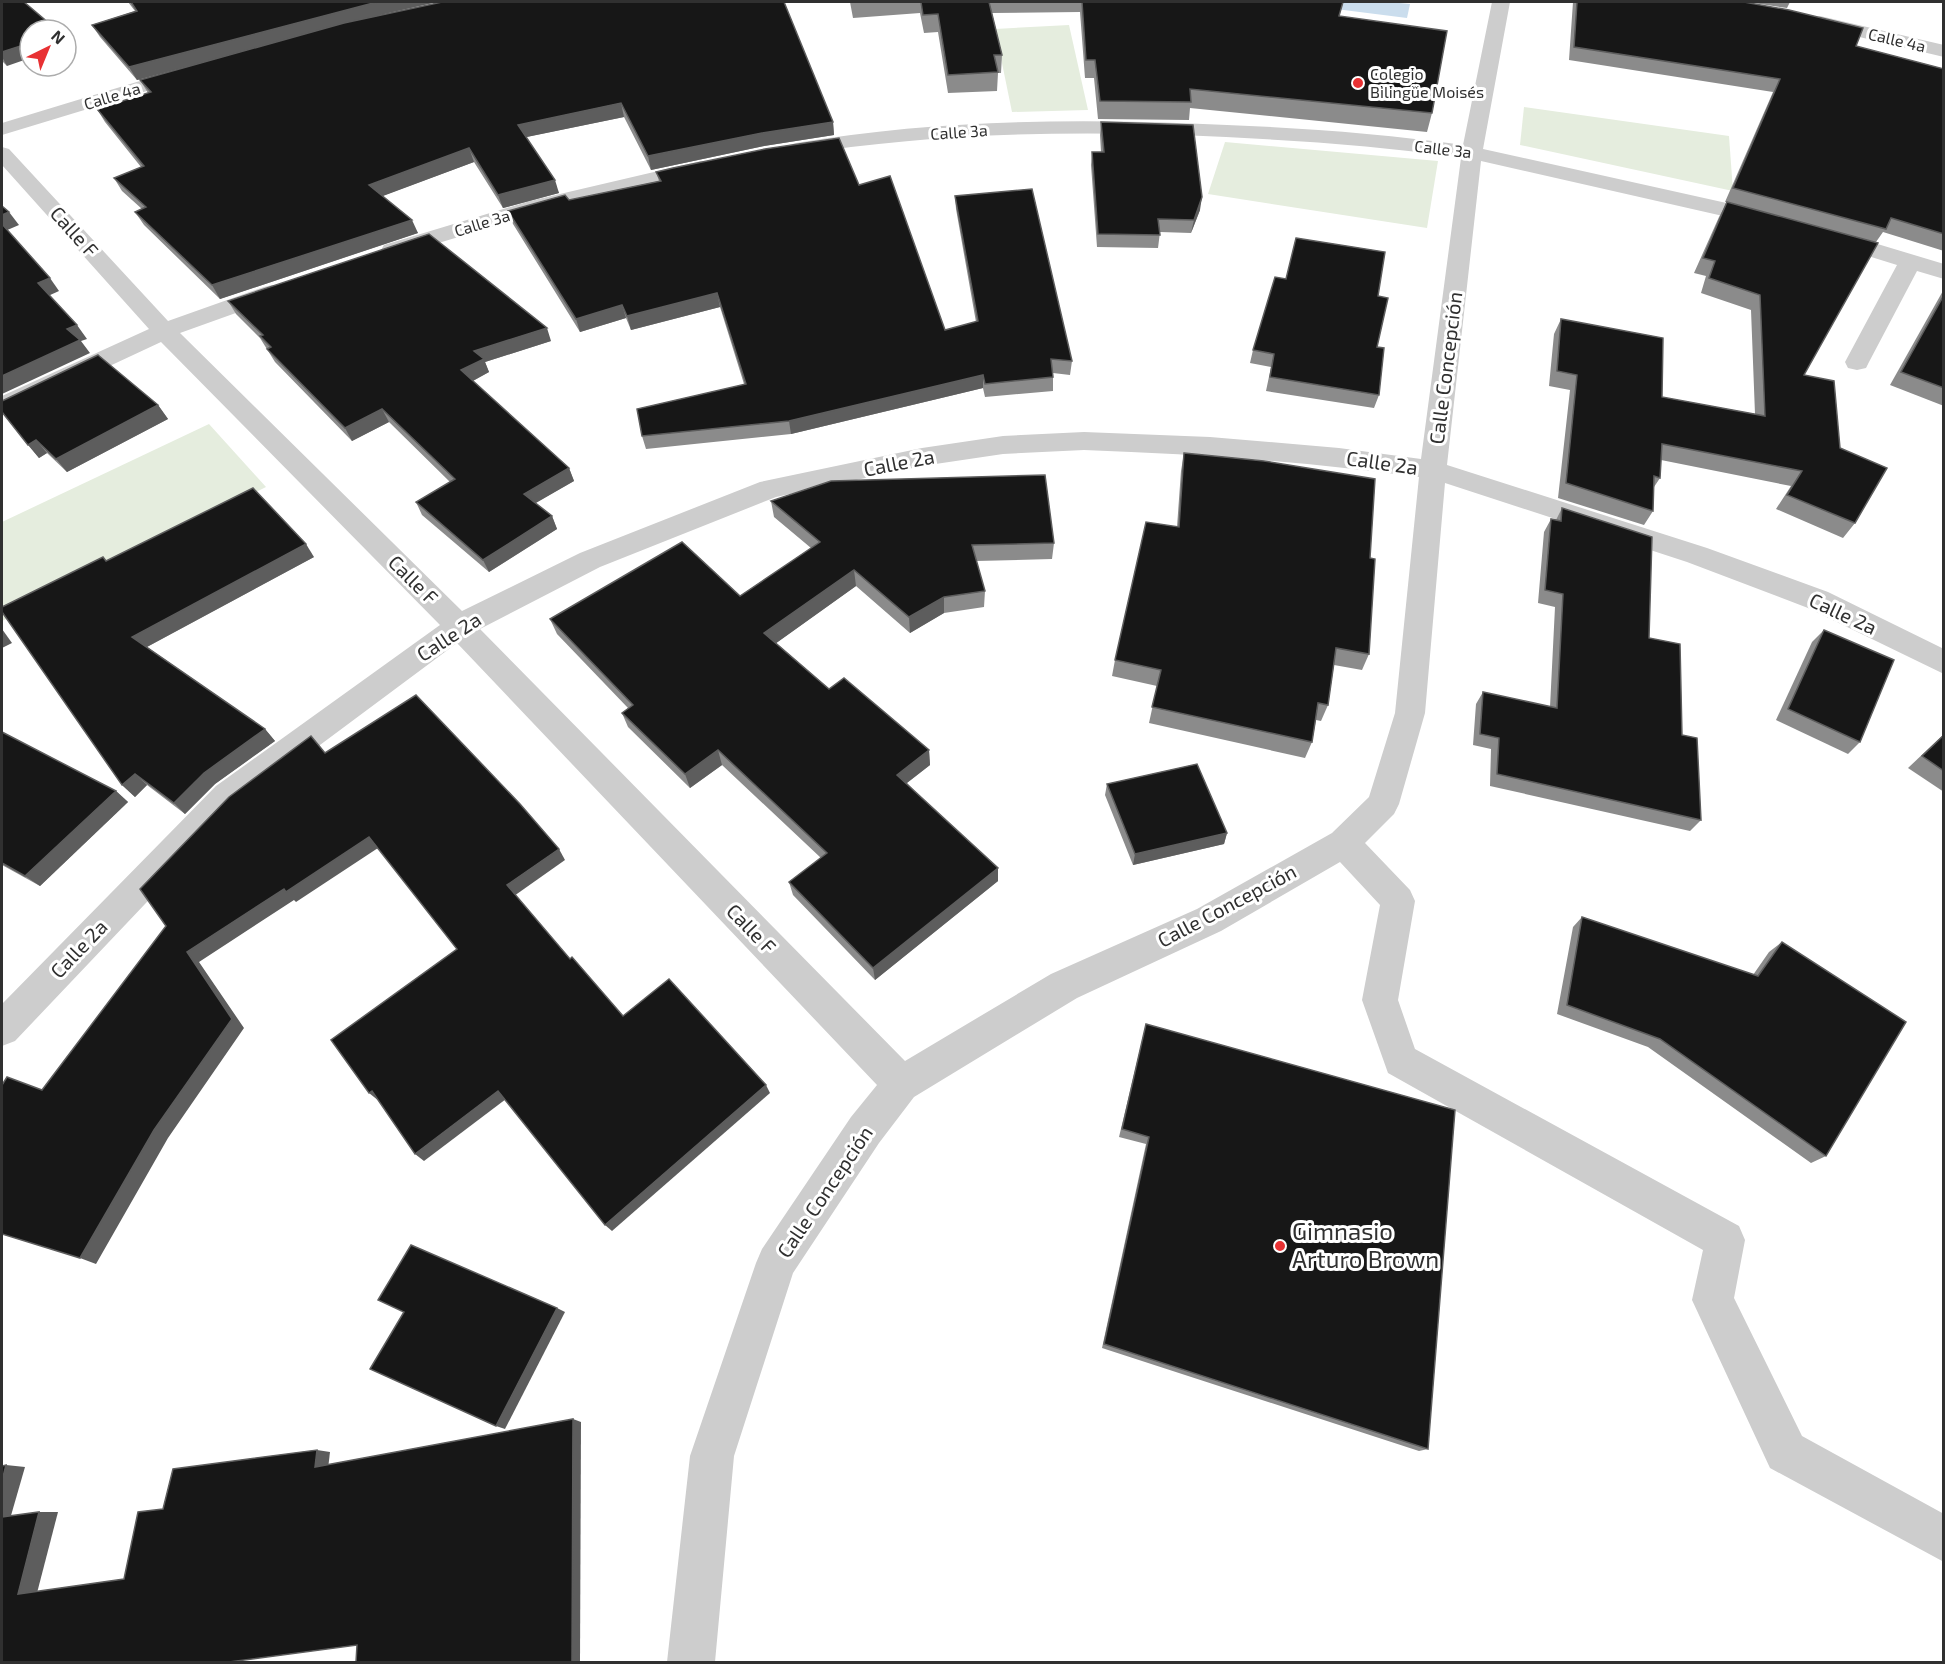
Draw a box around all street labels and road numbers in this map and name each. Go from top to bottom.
street label: Calle 4a [1867,24,1928,55]
street label: Calle 4a [81,78,142,113]
street label: Calle 3a [930,120,988,143]
street label: Calle 3a [1413,136,1473,161]
street label: Calle F [46,201,104,262]
street label: Calle 3a [452,205,512,240]
street label: Calle Concepción [1424,290,1466,446]
street label: Calle 2a [861,443,936,481]
street label: Calle 2a [1345,445,1419,479]
street label: Calle F [384,550,444,609]
street label: Calle 2a [1806,587,1881,639]
street label: Calle 2a [412,607,485,666]
street label: Calle Concepción [1153,858,1300,952]
street label: Calle F [722,898,781,958]
street label: Calle 2a [45,914,112,982]
street label: Calle Concepción [771,1121,877,1262]

